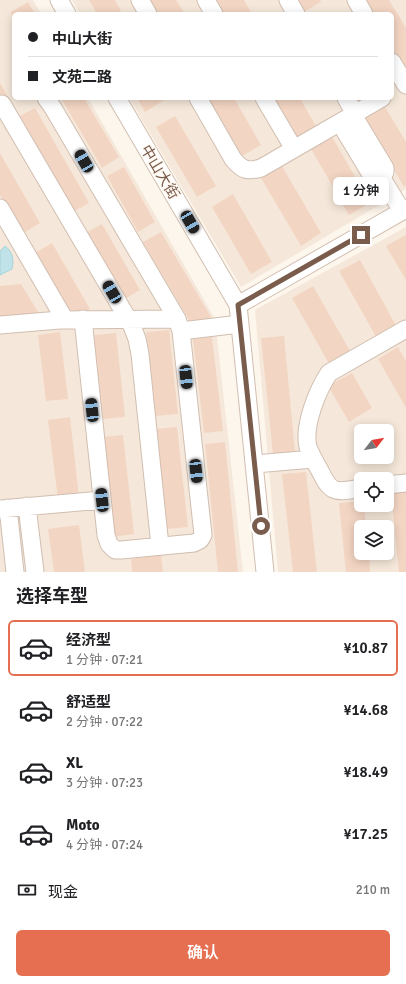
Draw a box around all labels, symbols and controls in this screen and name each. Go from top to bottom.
text: 中山大街 [52,30,112,48]
text: 文苑二路 [52,68,112,86]
street label: 中山大街 [137,142,183,202]
car [73,148,95,174]
callout: 1 分钟 [333,177,389,205]
text: 1 分钟 [343,183,379,199]
car [179,209,201,235]
route end [352,226,370,244]
car [101,279,123,305]
car [179,364,193,390]
car [85,397,99,423]
north arrow [354,424,394,464]
map controls [354,424,394,560]
car [189,458,203,484]
button: locate [354,472,394,512]
car [95,487,109,513]
route start [252,517,270,535]
button: layers [354,520,394,560]
text: 选择车型 [16,585,88,607]
icon: car [18,630,54,666]
text: 经济型 [66,631,111,649]
text: ¥10.87 [343,639,388,657]
text: 1 分钟 · 07:21 [66,652,143,668]
icon: car [18,692,54,728]
text: 舒适型 [66,693,111,711]
text: ¥14.68 [343,701,388,719]
text: 2 分钟 · 07:22 [66,714,143,730]
icon: car [18,754,54,790]
text: XL [66,754,83,772]
text: ¥18.49 [343,763,388,781]
text: 3 分钟 · 07:23 [66,775,143,791]
icon: car [18,816,54,852]
text: Moto [66,816,100,834]
text: ¥17.25 [343,825,388,843]
text: 4 分钟 · 07:24 [66,837,143,853]
icon: cash [16,879,38,901]
text: 210 m [356,882,390,898]
text: 现金 [48,883,78,901]
button: 确认 [16,930,390,976]

